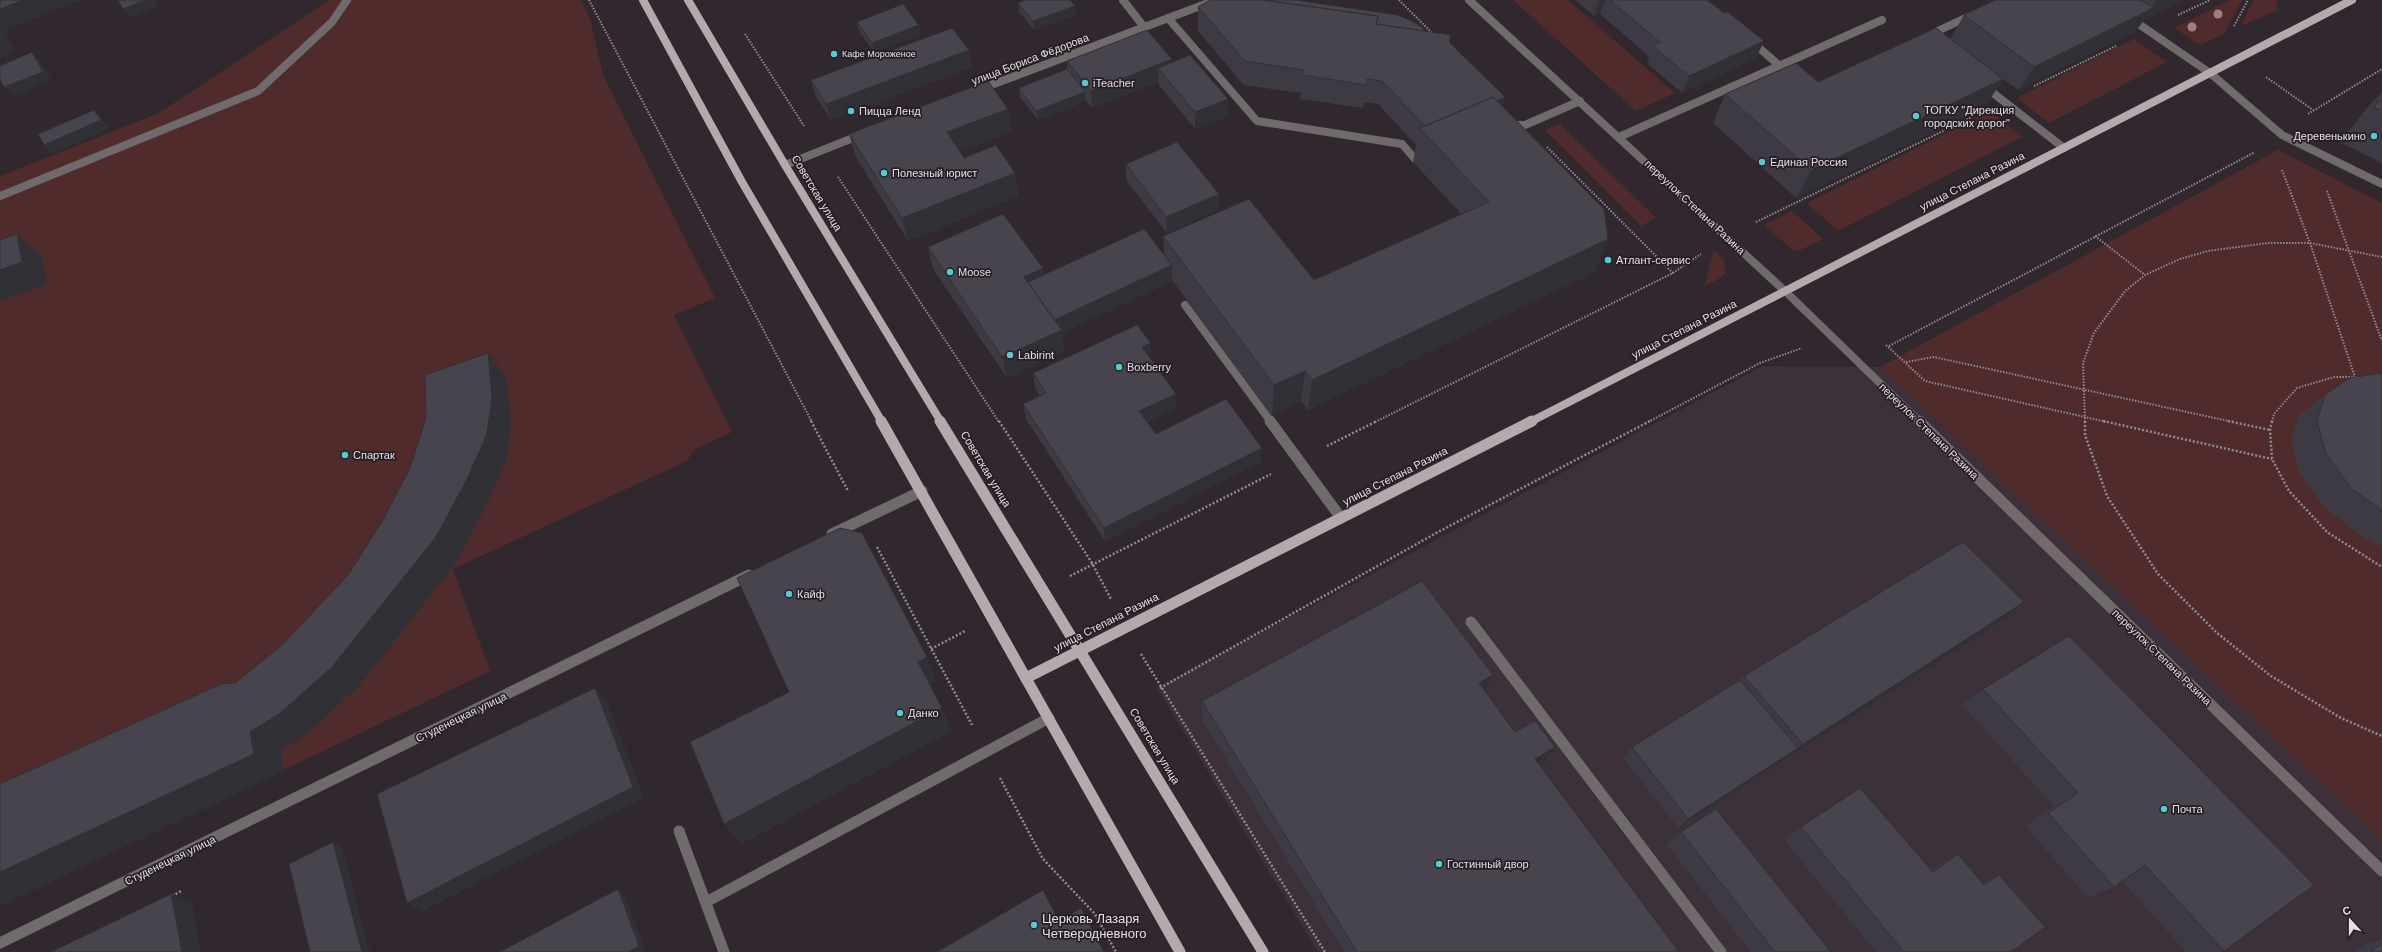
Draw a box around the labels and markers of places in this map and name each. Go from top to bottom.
marker: Кафе Мороженое [829,49,839,59]
place label: Кафе Мороженое [842,49,916,59]
place label: iTeacher [1093,77,1135,89]
marker: iTeacher [1080,78,1090,88]
place label: ТОГКУ "Дирекция городских дорог" [1924,104,2014,129]
place label: Пицца Ленд [859,105,921,117]
marker: Пицца Ленд [846,106,856,116]
marker: ТОГКУ "Дирекция городских дорог" [1911,111,1921,121]
place label: Деревенькино [2293,130,2366,142]
marker: Деревенькино [2369,131,2379,141]
place label: Единая Россия [1770,156,1847,168]
marker: Единая Россия [1757,157,1767,167]
place label: Полезный юрист [892,167,977,179]
marker: Полезный юрист [879,168,889,178]
place label: Атлант-сервис [1616,254,1691,266]
marker: Атлант-сервис [1603,255,1613,265]
place label: Moose [958,266,991,278]
marker: Moose [945,267,955,277]
place label: Labirint [1018,349,1054,361]
marker: Labirint [1005,350,1015,360]
place label: Boxberry [1127,361,1172,373]
marker: Boxberry [1114,362,1124,372]
place label: Спартак [353,449,395,461]
marker: Спартак [340,450,350,460]
place label: Кайф [797,588,825,600]
marker: Кайф [784,589,794,599]
place label: Данко [908,707,939,719]
marker: Данко [895,708,905,718]
place label: Почта [2172,803,2203,815]
marker: Почта [2159,804,2169,814]
place label: Гостинный двор [1447,858,1529,870]
marker: Гостинный двор [1434,859,1444,869]
place label: Церковь Лазаря Четверодневного [1042,911,1147,941]
marker: Церковь Лазаря Четверодневного [1029,920,1039,930]

